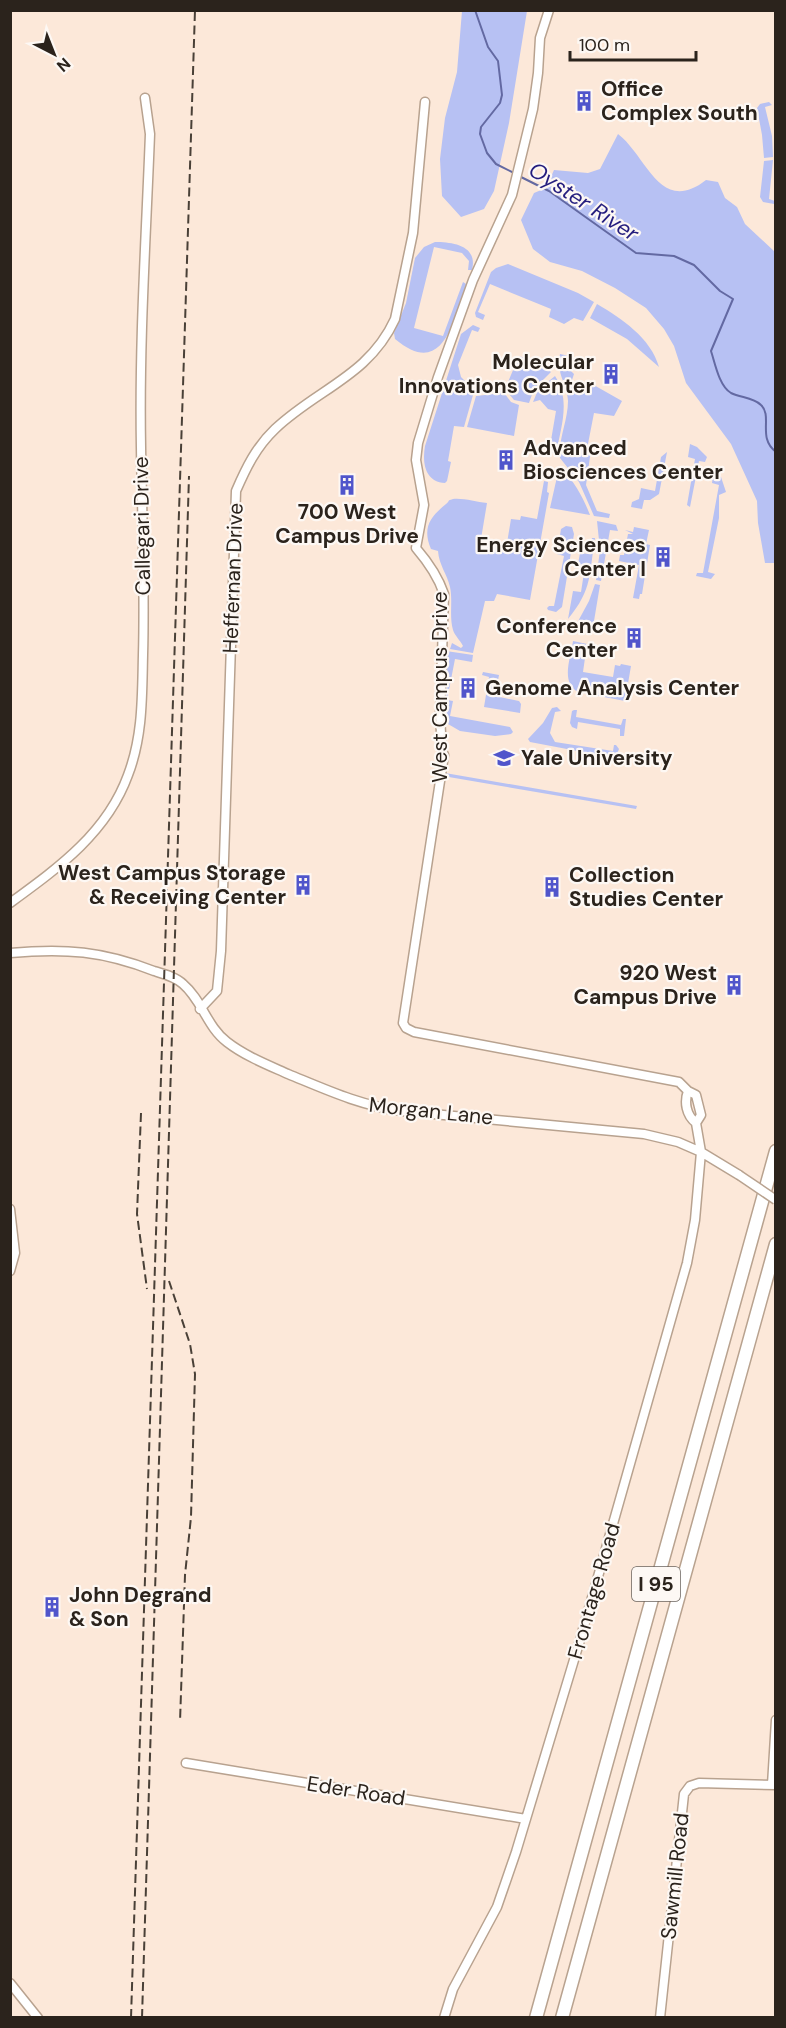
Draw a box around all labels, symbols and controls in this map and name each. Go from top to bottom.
north arrow [24,24,84,84]
scale bar [570,24,696,62]
text: 100 m [579,33,630,57]
text: N [52,53,75,76]
place label: Office Complex South [601,75,758,127]
building icon: Office Complex South [572,89,596,113]
water label: Oyster River [523,155,645,248]
place label: Molecular Innovations Center [399,348,594,400]
building icon: Molecular Innovations Center [599,362,623,386]
place label: Advanced Biosciences Center [523,434,723,486]
building icon: Advanced Biosciences Center [494,448,518,472]
street label: Callegari Drive [127,456,157,596]
building icon: 700 West Campus Drive [335,473,359,497]
place label: 700 West Campus Drive [275,498,419,550]
street label: Heffernan Drive [216,502,250,654]
place label: Energy Sciences Center I [476,531,646,583]
building icon: Energy Sciences Center I [651,545,675,569]
street label: West Campus Drive [426,591,454,783]
place label: Conference Center [496,612,617,664]
building icon: Conference Center [622,626,646,650]
place label: Genome Analysis Center [485,674,740,702]
building icon: Genome Analysis Center [456,676,480,700]
place label: Yale University [521,744,673,772]
school or university icon: Yale University [492,746,516,770]
place label: West Campus Storage & Receiving Center [58,859,286,911]
place label: Collection Studies Center [569,861,724,913]
building icon: West Campus Storage & Receiving Center [291,873,315,897]
building icon: Collection Studies Center [540,875,564,899]
place label: 920 West Campus Drive [573,959,717,1011]
building icon: 920 West Campus Drive [722,973,746,997]
street label: Morgan Lane [367,1091,495,1131]
street label: Frontage Road [561,1520,627,1662]
road number: I 95 [632,1567,680,1601]
place label: John Degrand & Son [69,1581,211,1633]
building icon: John Degrand & Son [40,1595,64,1619]
street label: Eder Road [305,1769,407,1813]
street label: Sawmill Road [654,1811,696,1941]

